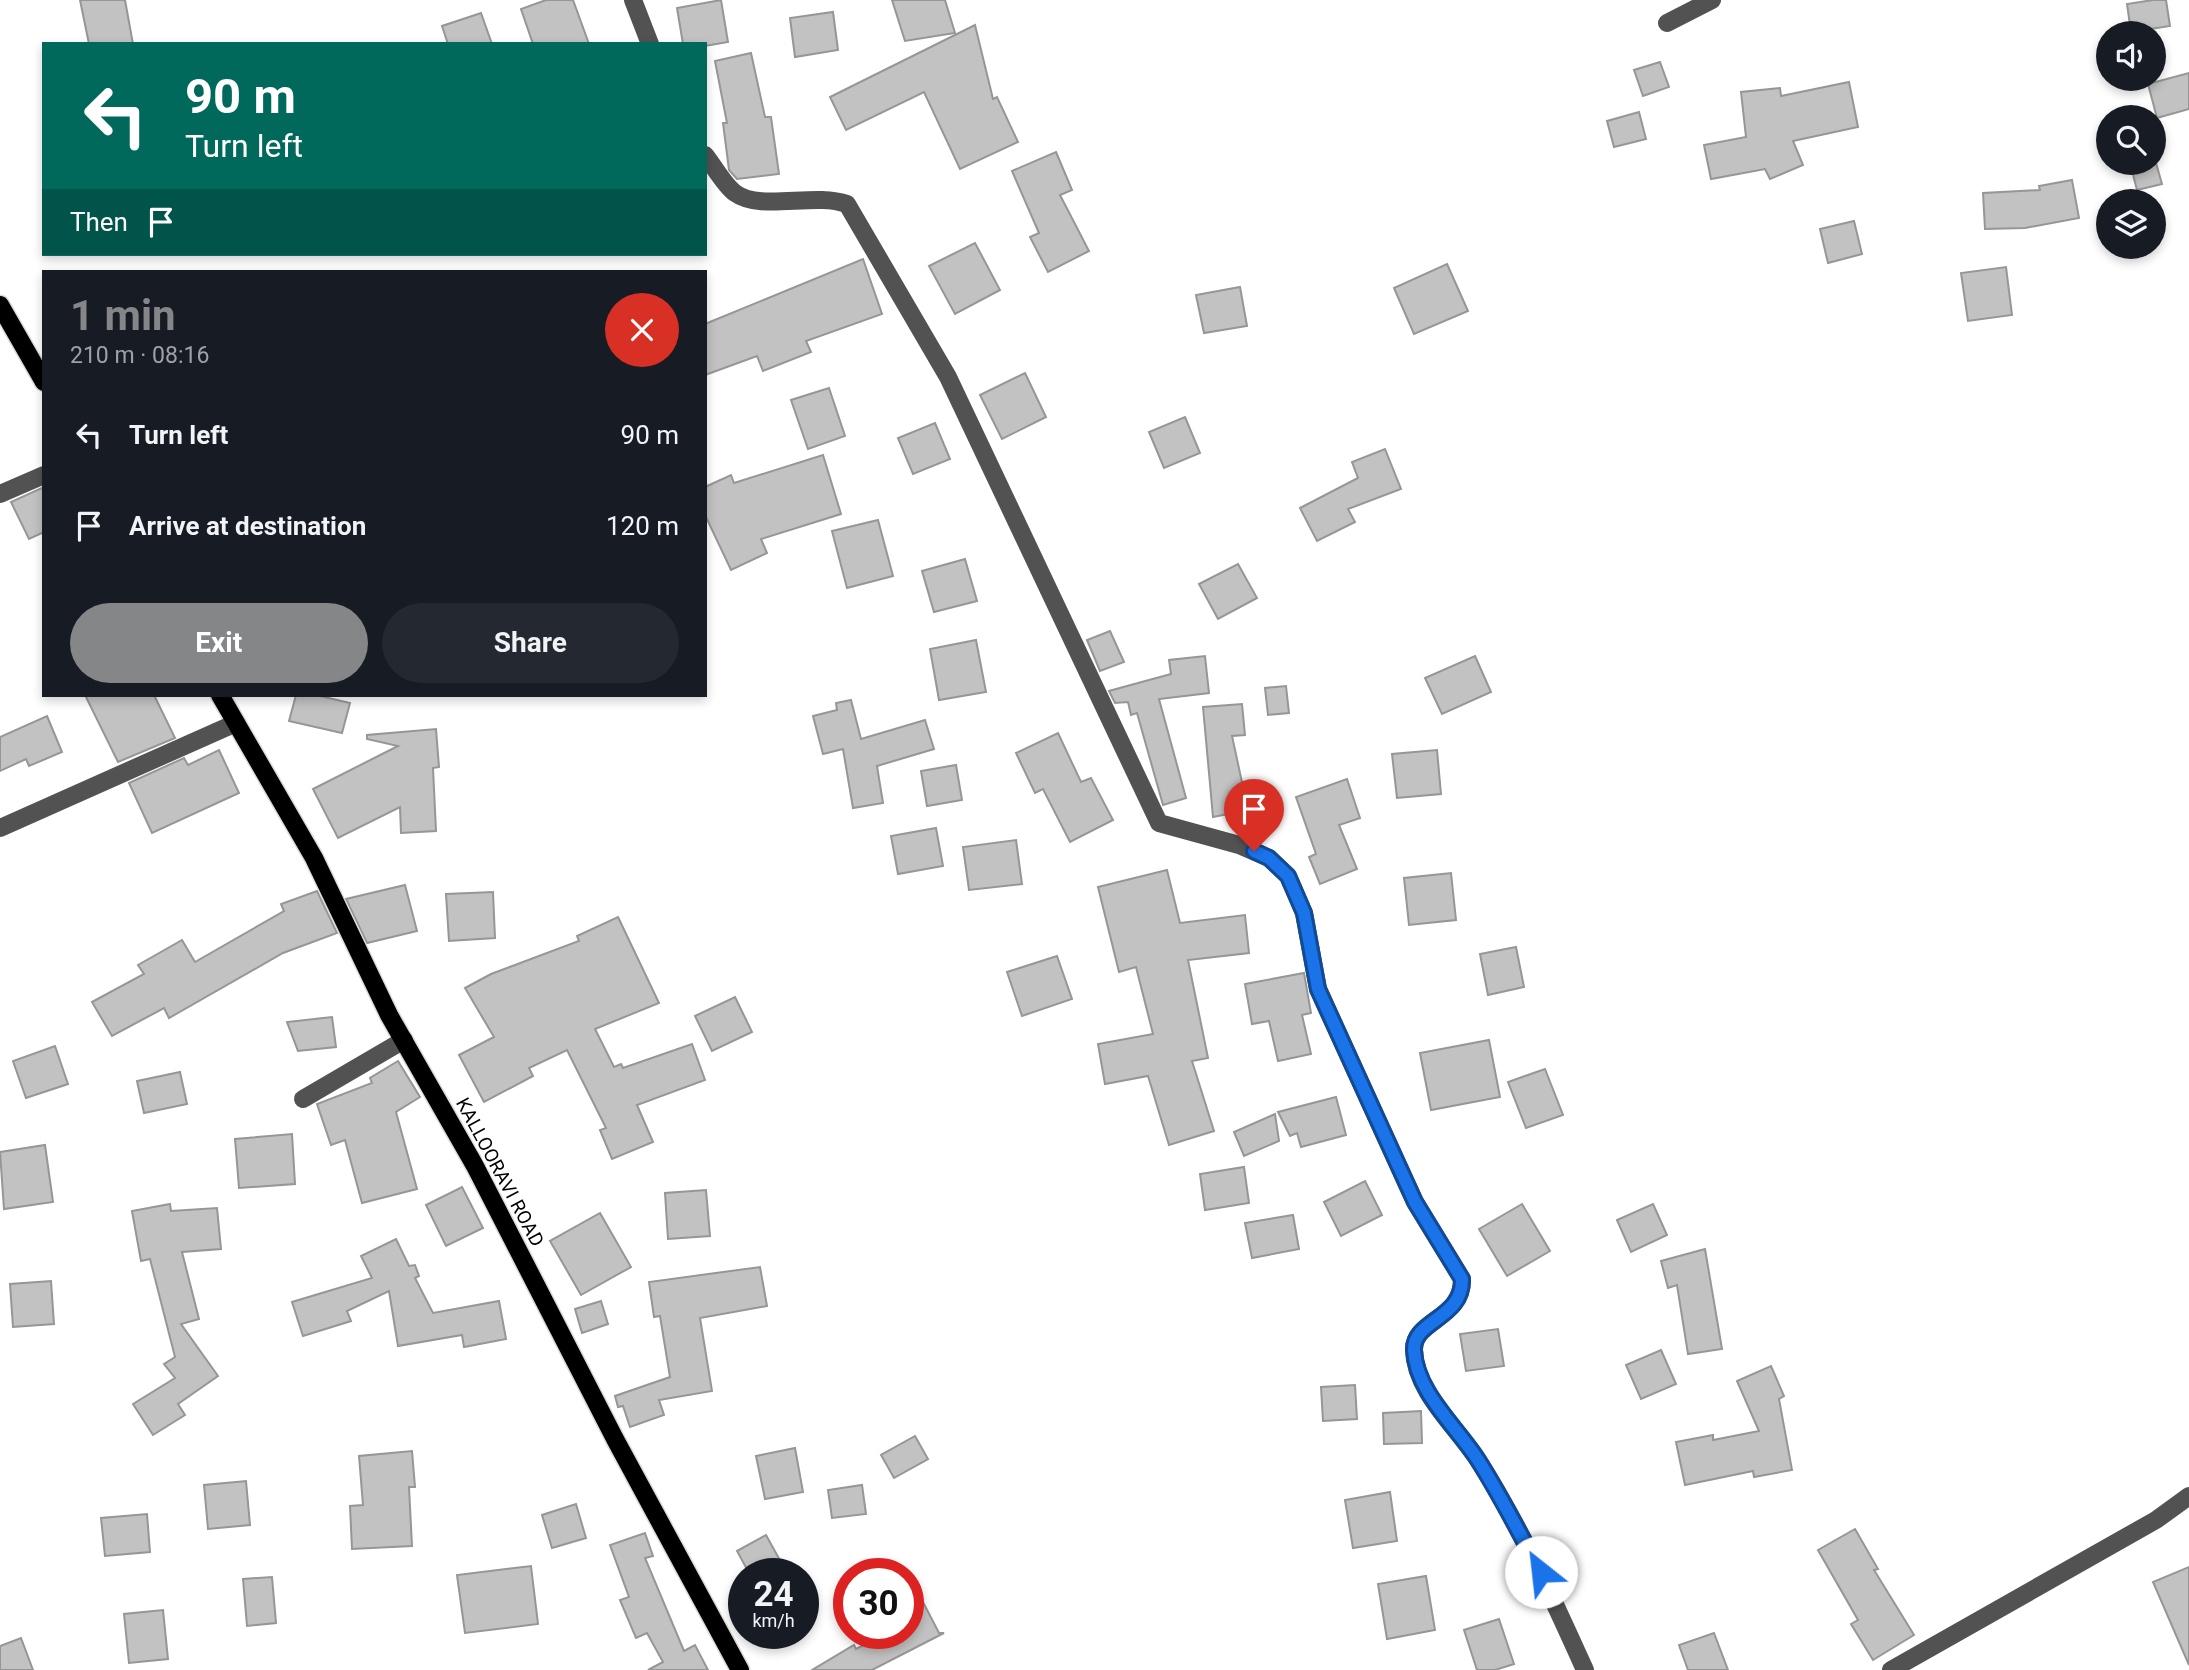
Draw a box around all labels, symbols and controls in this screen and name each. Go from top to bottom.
map controls [2096,21,2166,259]
button: sound [2096,21,2166,91]
text: 90 m [185,68,296,125]
icon: left [70,70,161,161]
button: search [2096,105,2166,175]
text: Turn left [185,127,303,165]
button: layers [2096,189,2166,259]
icon: arrive [142,203,180,241]
text: Then [70,207,128,237]
text: 1 min [70,291,176,340]
button: close [605,293,679,367]
text: 210 m · 08:16 [70,342,209,369]
icon: left [70,416,108,454]
text: Turn left [129,420,228,450]
text: 90 m [621,420,679,450]
icon: arrive [70,507,108,545]
text: Arrive at destination [129,511,366,541]
text: 120 m [606,511,679,541]
button: Exit [70,603,368,683]
button: Share [382,603,679,683]
pin [1224,779,1284,851]
icon: arrive [1235,790,1273,828]
street label: KALLOORAVI ROAD [451,1094,549,1250]
position arrow [1504,1535,1578,1609]
speed limit sign: 30 [833,1558,924,1649]
text: 24 [753,1574,794,1615]
text: km/h [752,1610,795,1631]

